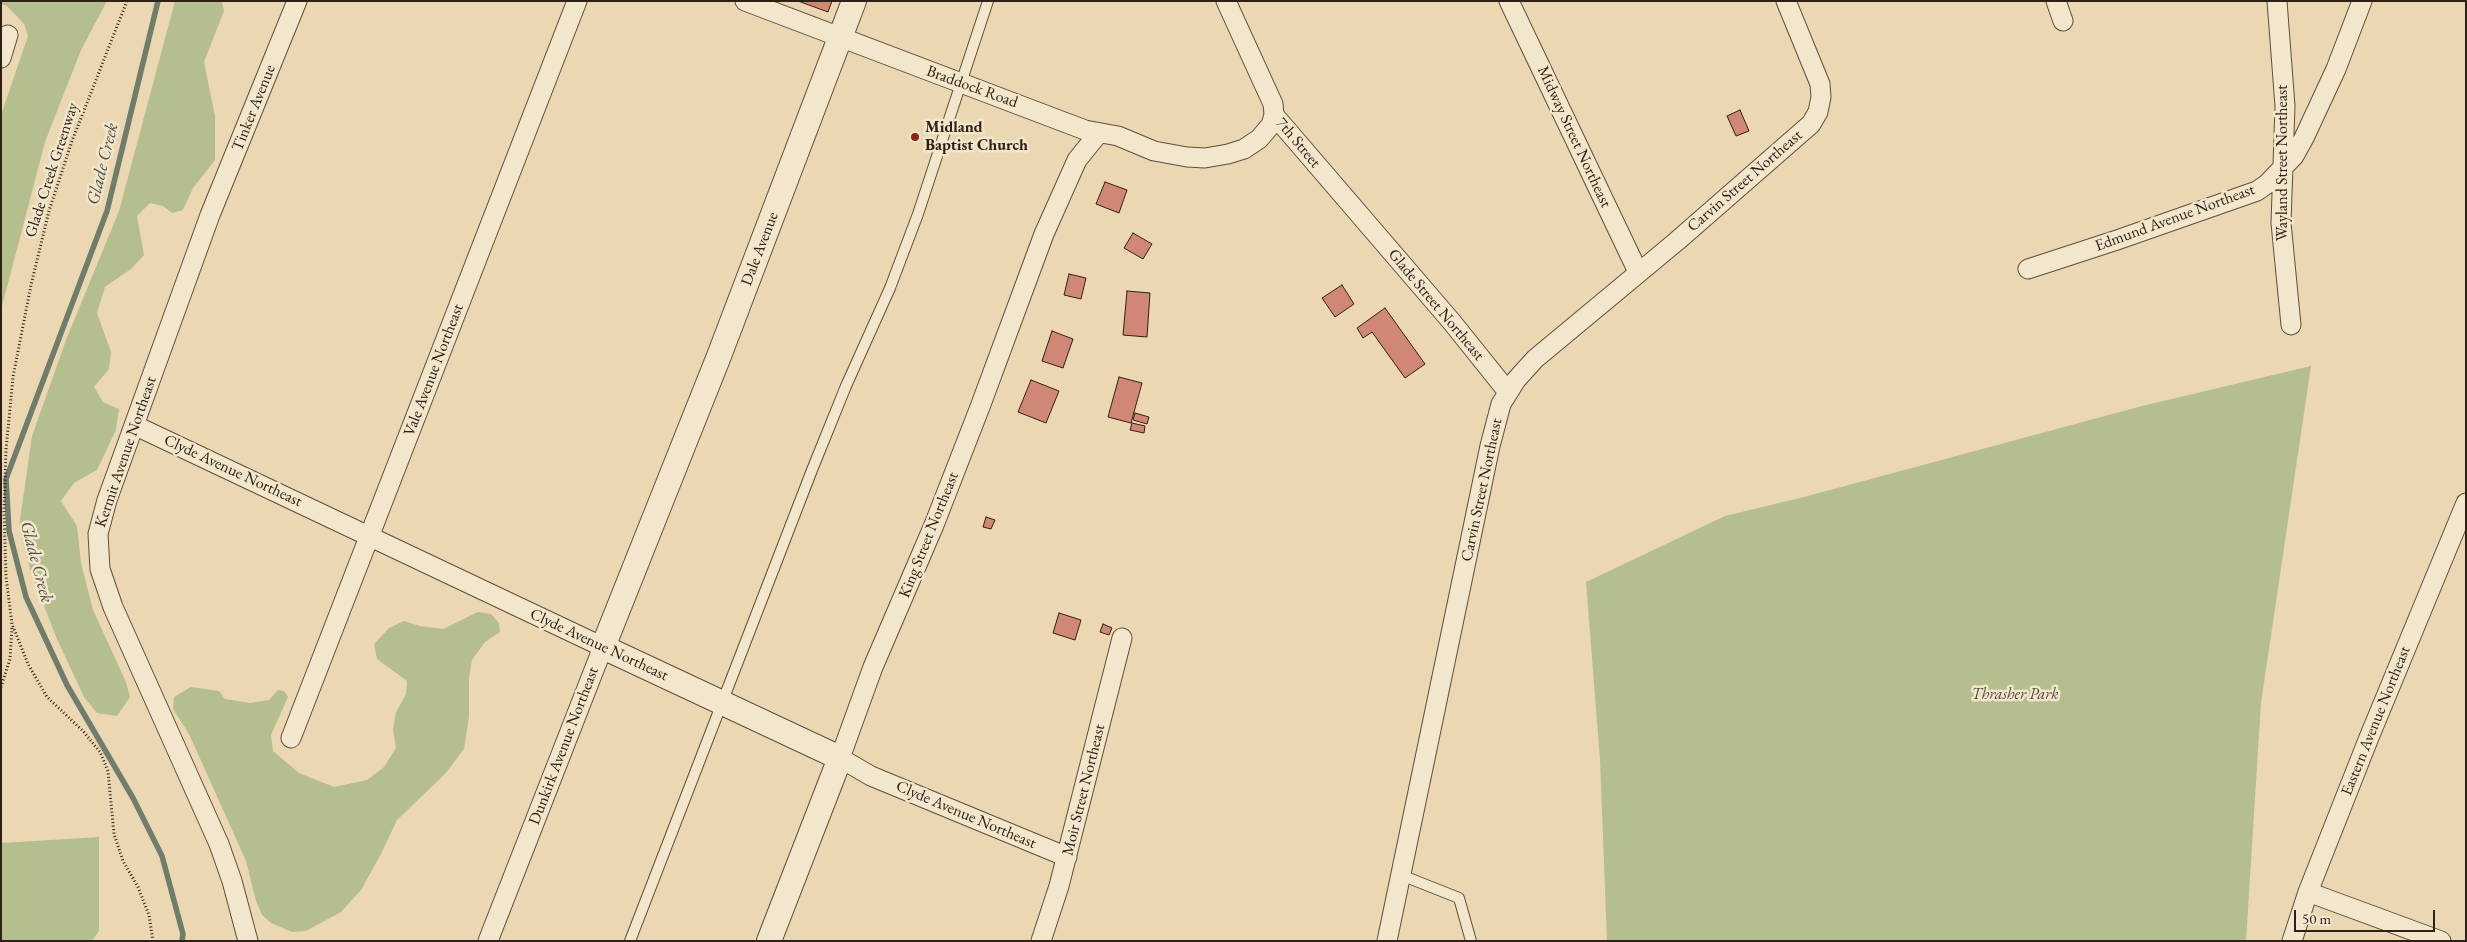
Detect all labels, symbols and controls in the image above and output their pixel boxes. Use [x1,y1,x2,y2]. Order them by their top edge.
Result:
street label: Tinker Avenue [228,62,280,154]
street label: Braddock Road [924,62,1020,112]
street label: Midway Street Northeast [1533,63,1615,211]
street label: Wayland Street Northeast [2273,85,2293,241]
street label: Glade Creek Greenway [21,100,83,240]
street label: 7th Street [1272,114,1324,172]
place label: Midland Baptist Church [925,118,1028,156]
water label: Glade Creek [82,121,124,207]
street label: Carvin Street Northeast [1684,126,1806,236]
marker: Midland Baptist Church [909,131,921,143]
street label: Edmund Avenue Northeast [2093,180,2257,256]
street label: Dale Avenue [737,209,783,289]
street label: Glade Street Northeast [1384,245,1488,365]
street label: Vale Avenue Northeast [400,301,468,439]
street label: Kermit Avenue Northeast [91,374,161,530]
street label: Carvin Street Northeast [1457,417,1507,563]
street label: Clyde Avenue Northeast [161,431,305,511]
street label: King Street Northeast [895,469,963,601]
water label: Glade Creek [15,519,57,605]
street label: Clyde Avenue Northeast [527,605,671,685]
street label: Eastern Avenue Northeast [2337,643,2415,799]
street label: Dunkirk Avenue Northeast [525,664,603,828]
park label: Thrasher Park [1972,685,2058,705]
street label: Moir Street Northeast [1058,722,1110,858]
street label: Clyde Avenue Northeast [893,777,1039,853]
scale bar [2297,900,2438,932]
text: 50 m [2302,909,2331,928]

